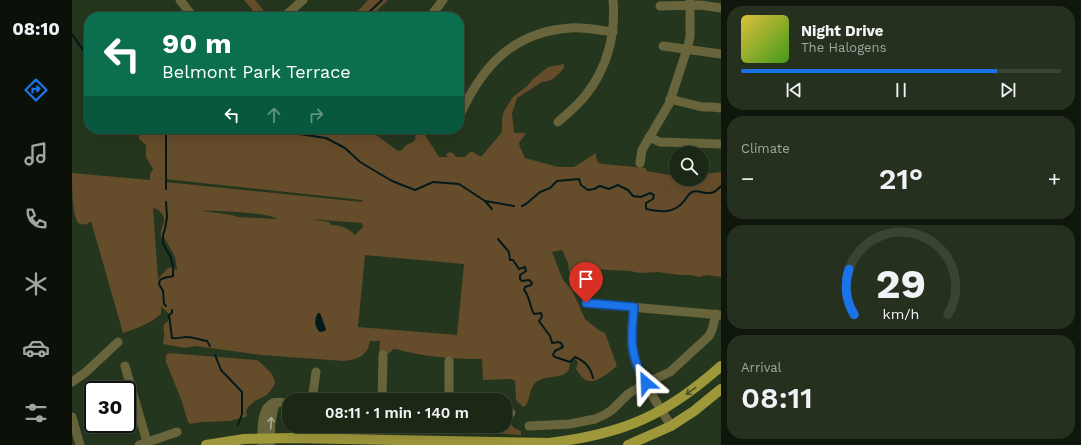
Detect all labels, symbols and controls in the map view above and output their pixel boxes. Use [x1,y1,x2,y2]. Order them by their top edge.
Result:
text: 08:10 [12,18,60,39]
text: Night Drive [801,22,884,40]
text: 90 m [162,27,232,60]
icon: left [96,28,148,80]
text: The Halogens [801,40,887,55]
text: Belmont Park Terrace [162,61,351,82]
icon: directions [22,76,50,104]
icon: previous [783,79,805,101]
icon: pause [890,79,912,101]
icon: next [997,79,1019,101]
icon: left [221,104,243,126]
icon: ahead [263,104,285,126]
icon: right [305,104,327,126]
icon: music [22,140,50,168]
text: Climate [741,141,790,156]
map controls [669,146,709,186]
button: search [669,146,709,186]
text: 21° [879,161,923,196]
text: − [741,166,754,191]
text: + [1048,166,1061,191]
icon: phone [22,205,50,233]
text: 29 [876,259,926,308]
pin [569,262,603,303]
icon: arrive [575,268,597,290]
icon: climate [22,270,50,298]
text: km/h [883,306,919,322]
icon: car [22,334,50,362]
text: Arrival [741,360,782,375]
position arrow [625,362,667,404]
text: 08:11 [741,380,813,415]
speed limit sign: 30 [84,381,136,433]
one-way arrow [686,387,697,396]
icon: filters [22,399,50,427]
text: 08:11 · 1 min · 140 m [325,404,469,422]
one-way arrow [268,417,275,430]

